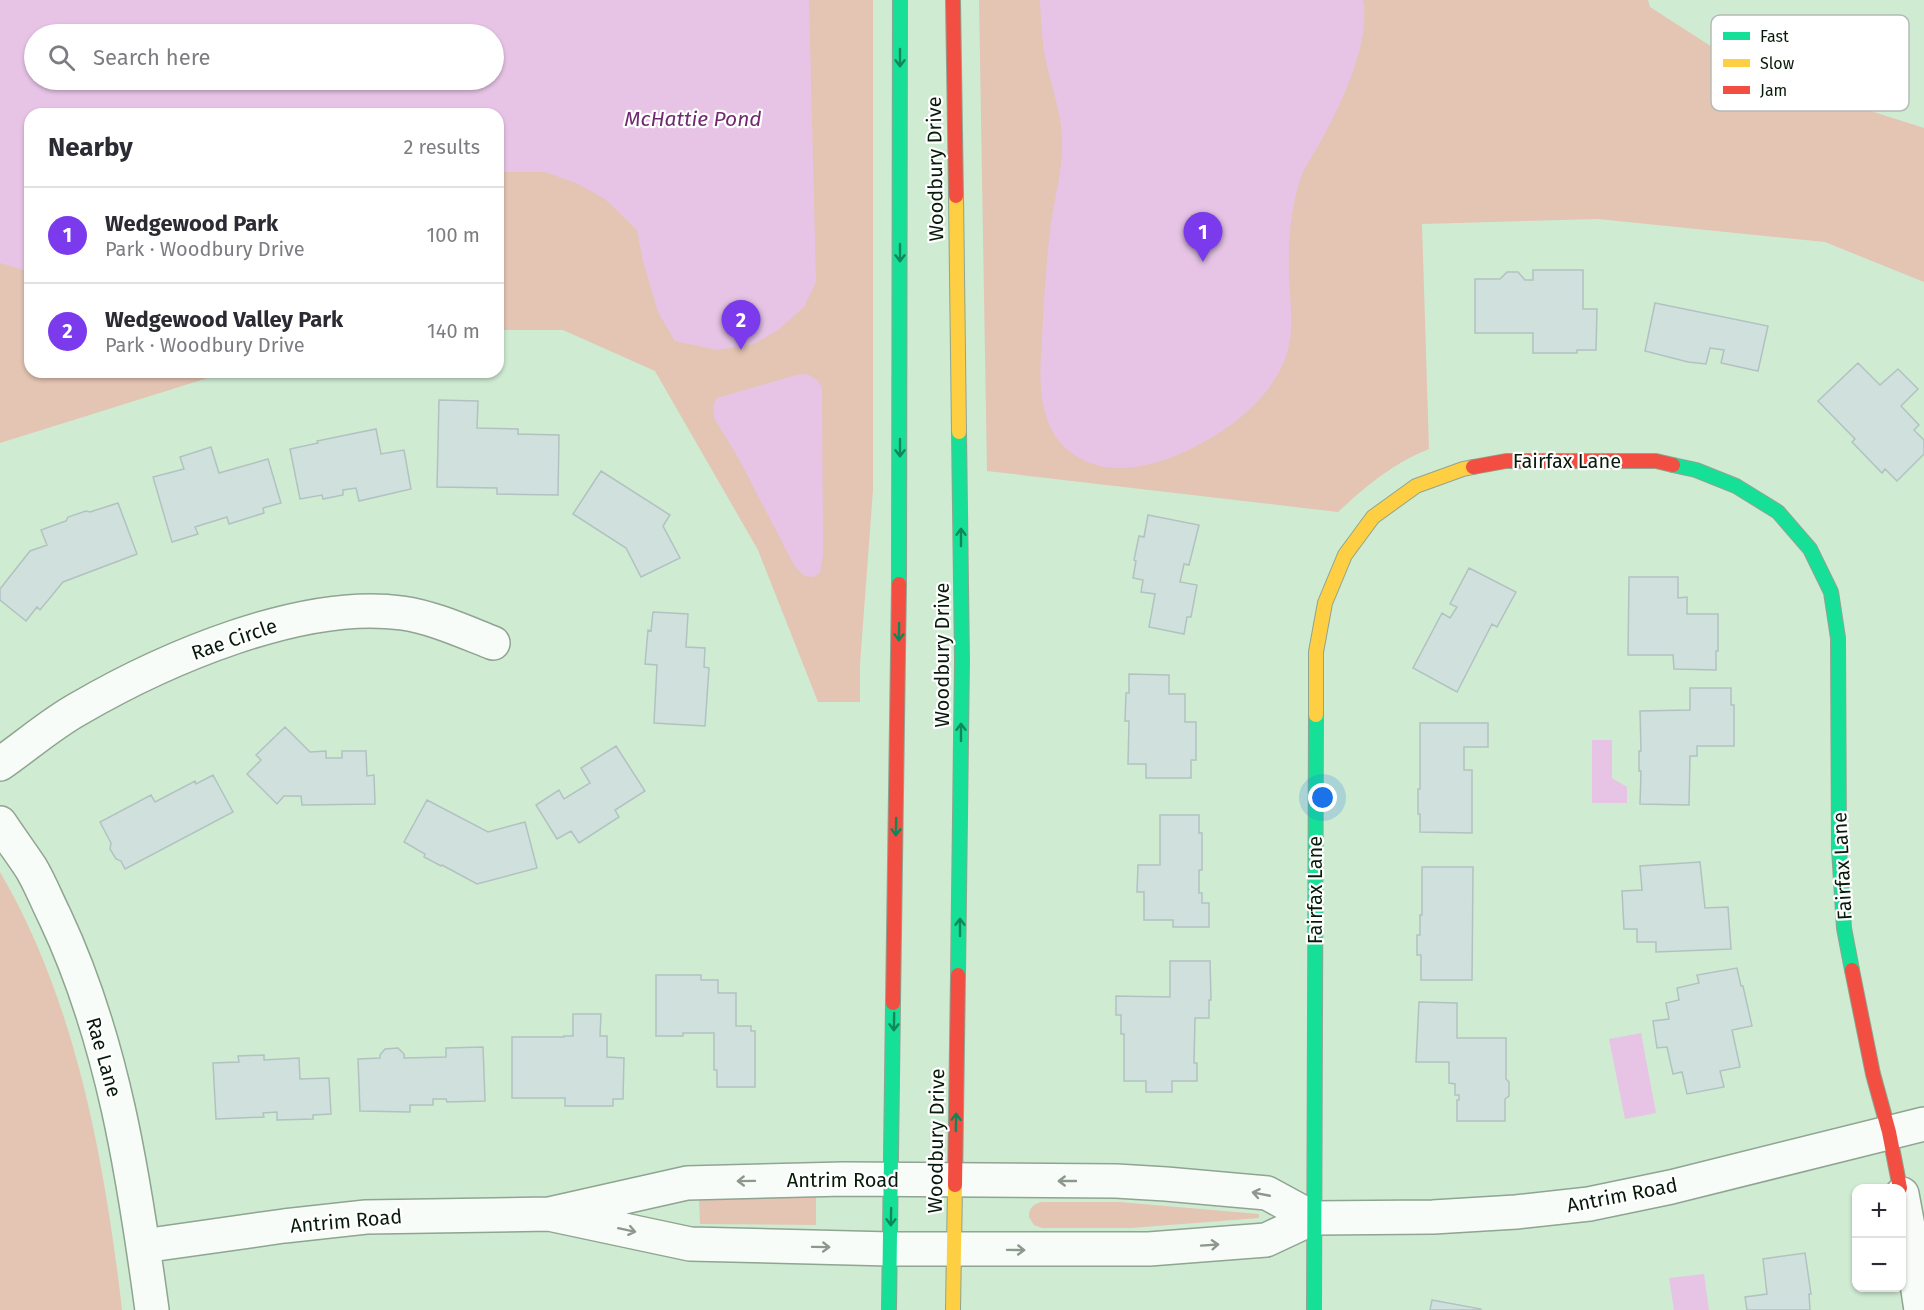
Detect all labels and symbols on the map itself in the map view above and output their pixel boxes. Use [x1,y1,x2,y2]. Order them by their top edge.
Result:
legend [1711,15,1909,111]
text: Fast [1760,27,1789,46]
one-way arrow [894,48,906,68]
text: Slow [1760,54,1795,73]
text: Jam [1760,81,1787,100]
street label: Woodbury Drive [922,96,948,242]
water label: McHattie Pond [624,106,762,132]
pin: 1 [1184,212,1222,262]
one-way arrow [894,243,906,263]
pin: 2 [722,300,760,350]
one-way arrow [894,438,906,458]
street label: Fairfax Lane [1513,449,1621,473]
one-way arrow [955,527,967,547]
street label: Woodbury Drive [930,583,954,727]
street label: Rae Circle [188,613,280,665]
one-way arrow [893,621,905,641]
one-way arrow [956,722,967,742]
your location [1308,783,1337,812]
street label: Fairfax Lane [1827,811,1857,921]
one-way arrow [891,816,902,836]
street label: Fairfax Lane [1303,836,1327,944]
one-way arrow [954,917,966,937]
one-way arrow [888,1011,900,1031]
street label: Rae Lane [81,1014,127,1100]
street label: Woodbury Drive [923,1068,949,1214]
one-way arrow [950,1112,962,1132]
street label: Antrim Road [787,1168,899,1192]
street label: Antrim Road [1565,1173,1679,1217]
one-way arrow [736,1175,756,1187]
one-way arrow [1057,1175,1077,1187]
one-way arrow [1252,1188,1271,1199]
street label: Antrim Road [289,1204,403,1238]
one-way arrow [885,1206,897,1226]
one-way arrow [617,1225,636,1237]
one-way arrow [1200,1239,1220,1250]
one-way arrow [810,1241,830,1253]
one-way arrow [1005,1244,1025,1255]

